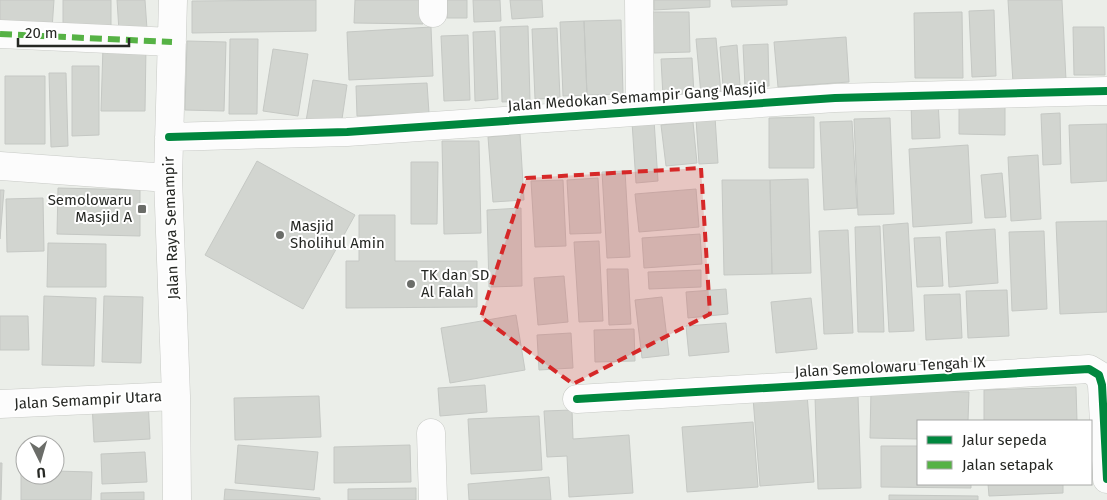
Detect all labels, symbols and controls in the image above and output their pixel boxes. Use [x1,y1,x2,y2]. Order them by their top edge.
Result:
scale bar [18,15,129,47]
text: 20 m [25,24,58,42]
street label: Jalan Medokan Semampir Gang Masjid [507,79,767,115]
street label: Jalan Raya Semampir [160,156,182,300]
place label: Semolowaru Masjid A [48,191,132,226]
marker: Semolowaru Masjid A [136,203,148,215]
place label: Masjid Sholihul Amin [290,217,385,252]
marker: Masjid Sholihul Amin [274,229,286,241]
place label: TK dan SD Al Falah [421,266,489,301]
marker: TK dan SD Al Falah [405,278,417,290]
street label: Jalan Semolowaru Tengah IX [794,353,987,381]
street label: Jalan Semampir Utara [14,387,162,413]
legend [917,420,1092,485]
text: Jalur sepeda [962,431,1047,449]
north arrow [15,435,65,485]
text: Jalan setapak [962,456,1053,474]
text: U [36,464,46,481]

